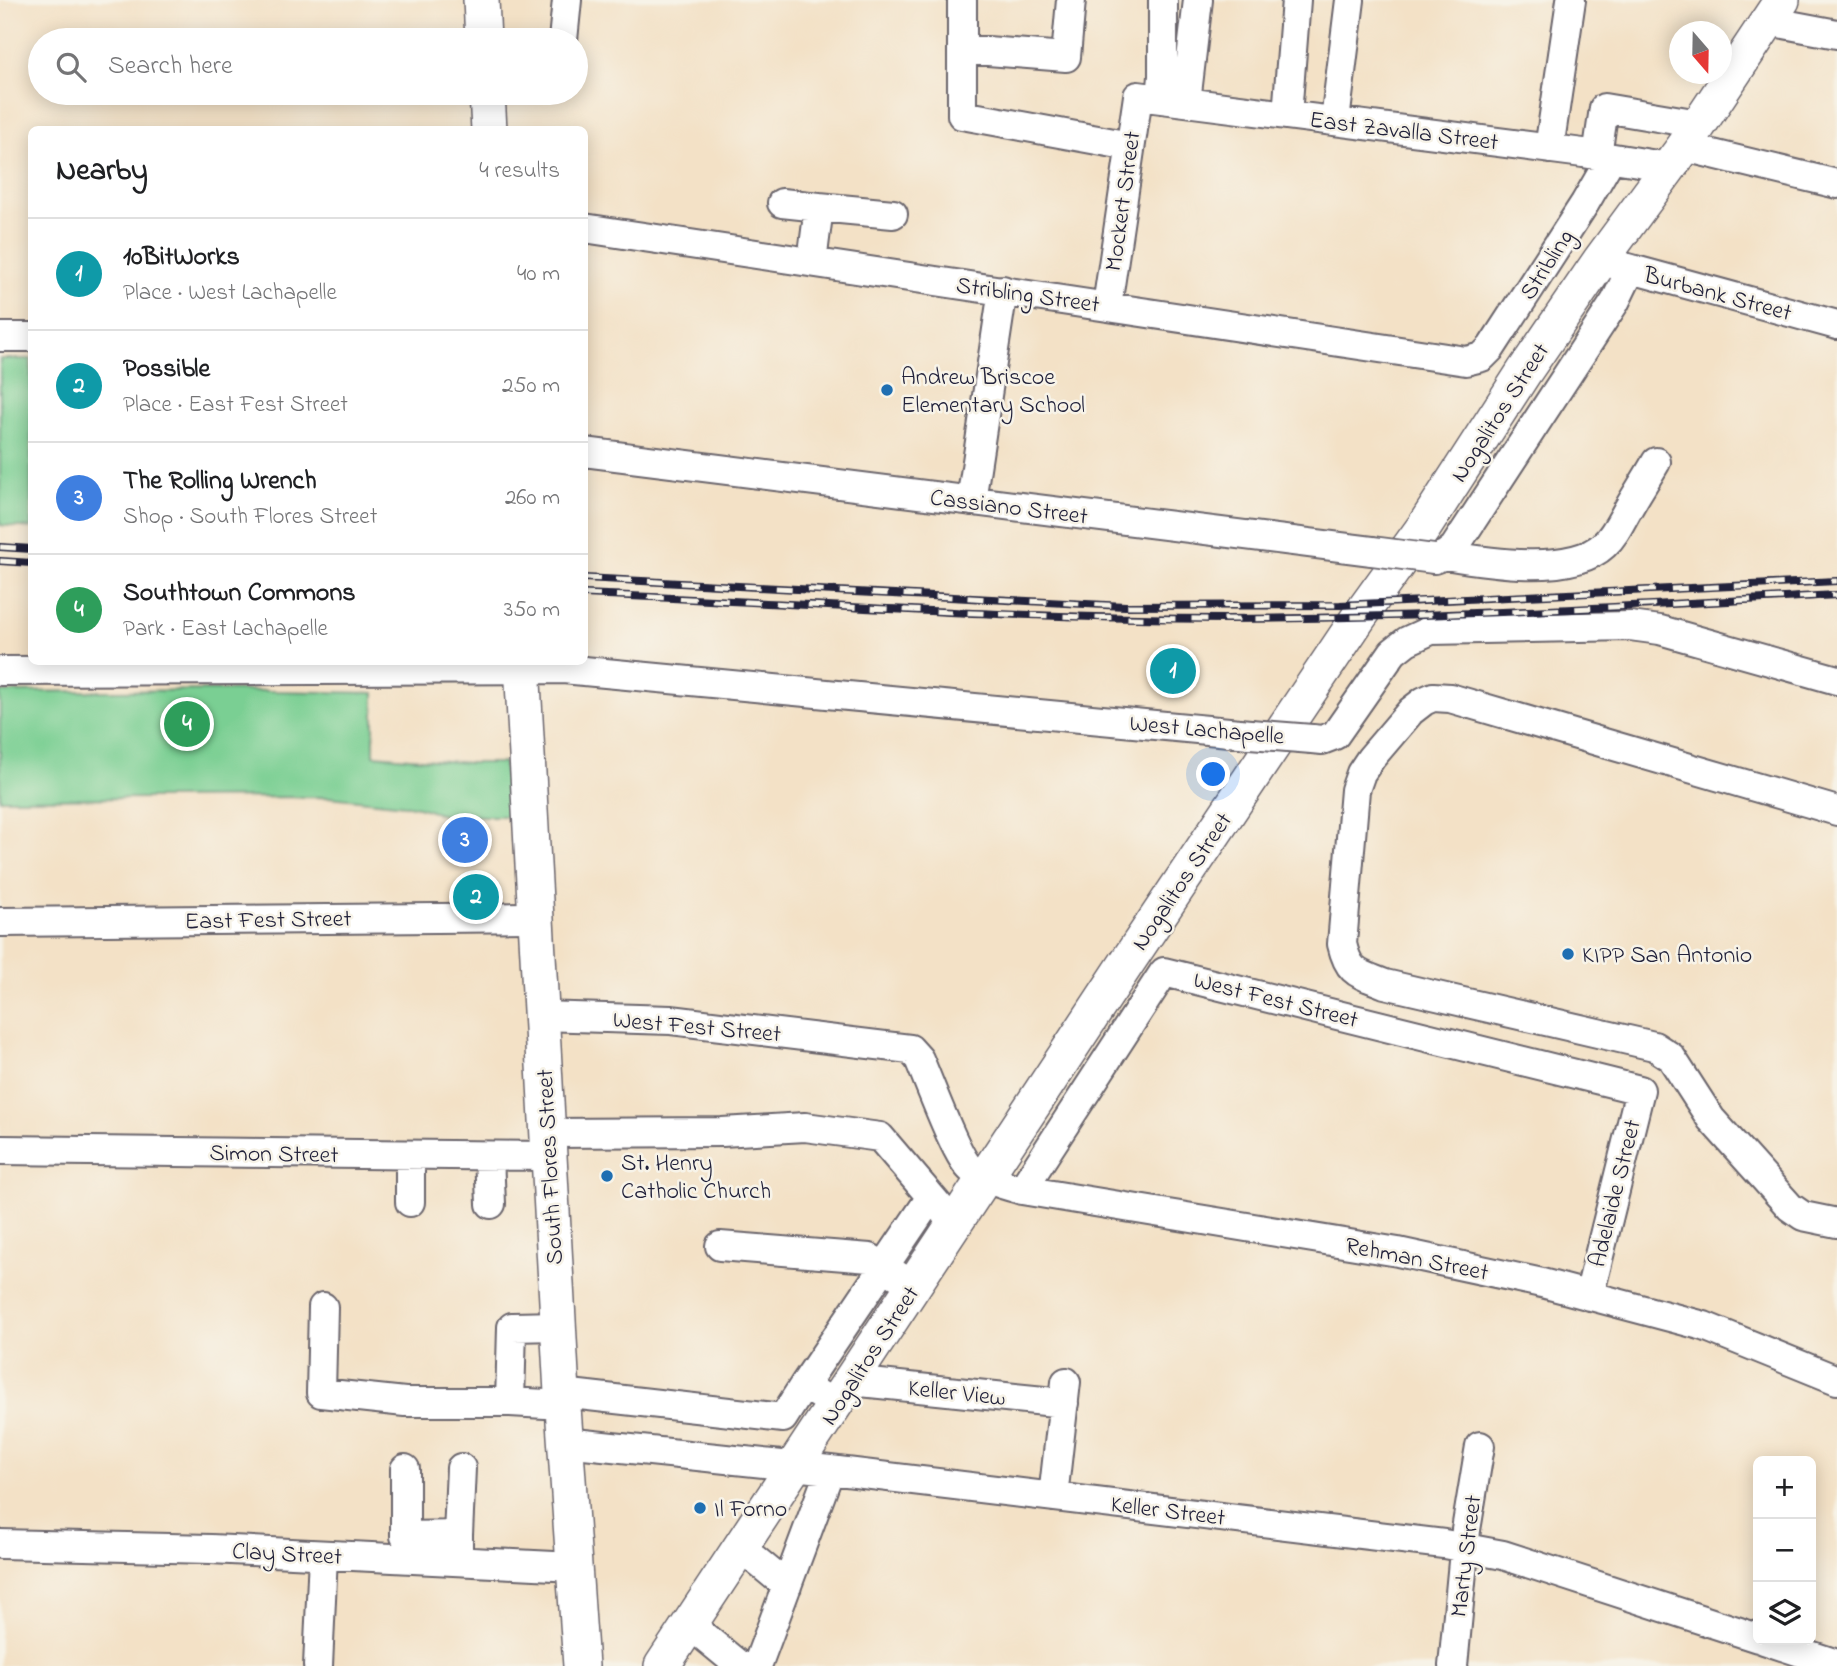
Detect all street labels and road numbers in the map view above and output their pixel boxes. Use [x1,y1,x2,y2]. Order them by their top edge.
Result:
street label: East Zavalla Street [1307,104,1500,161]
street label: Mockert Street [1097,129,1152,274]
street label: Stribling [1512,223,1584,308]
street label: Burbank Street [1639,259,1795,332]
street label: Stribling Street [954,269,1102,324]
street label: Nogalitos Street [1443,337,1559,490]
street label: Cassiano Street [928,481,1090,536]
street label: West Lachapelle [1128,707,1286,756]
street label: Nogalitos Street [1124,806,1242,959]
street label: East Fest Street [184,903,352,940]
street label: West Fest Street [1189,964,1361,1039]
street label: West Fest Street [611,1004,782,1053]
street label: South Flores Street [529,1068,574,1266]
street label: Adelaide Street [1581,1116,1652,1271]
street label: Simon Street [209,1137,339,1174]
street label: Rehman Street [1342,1229,1491,1291]
street label: Nogalitos Street [813,1280,929,1433]
street label: Keller View [906,1372,1007,1417]
street label: Keller Street [1108,1488,1227,1537]
street label: Marty Street [1443,1493,1493,1620]
street label: Clay Street [231,1535,343,1577]

